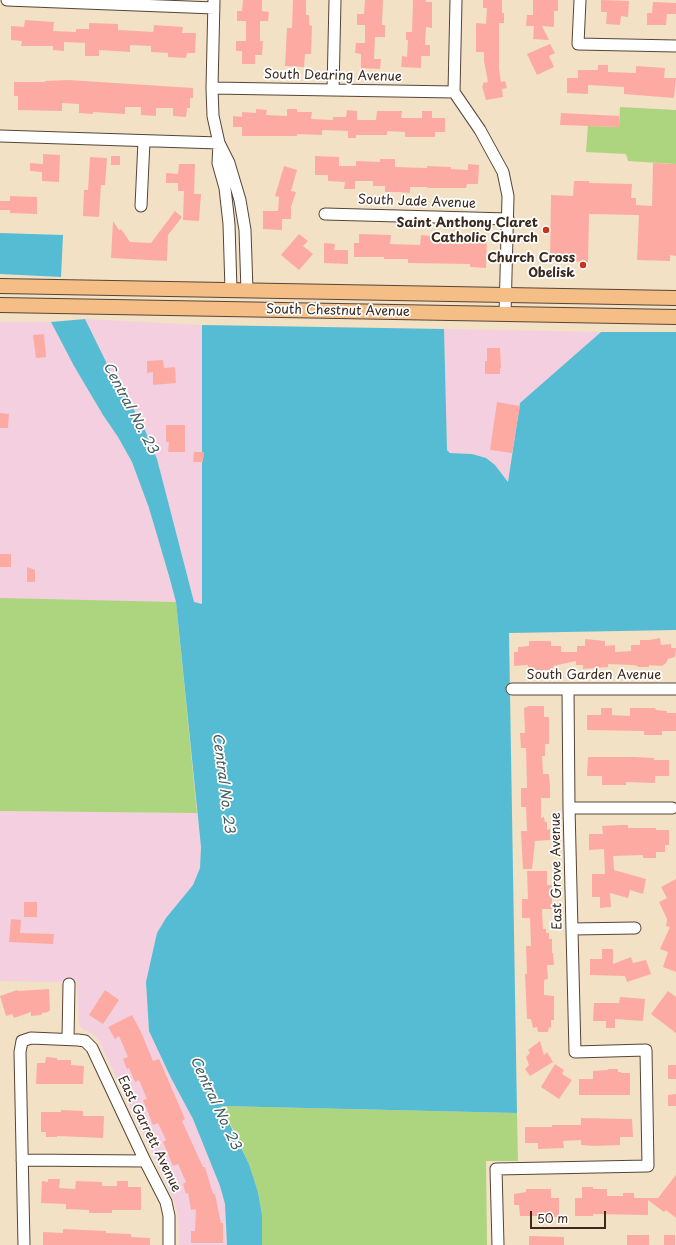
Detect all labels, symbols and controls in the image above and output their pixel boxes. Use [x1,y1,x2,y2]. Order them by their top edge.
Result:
street label: South Dearing Avenue [264,67,402,85]
street label: South Jade Avenue [358,192,476,212]
place label: Saint Anthony Claret Catholic Church [396,215,538,246]
marker: Saint Anthony Claret Catholic Church [541,225,551,235]
place label: Church Cross Obelisk [487,250,575,281]
marker: Church Cross Obelisk [578,260,588,270]
street label: South Chestnut Avenue [266,302,410,320]
water label: Central No. 23 [99,360,161,456]
street label: South Garden Avenue [527,667,661,683]
water label: Central No. 23 [209,732,237,834]
street label: East Grove Avenue [548,812,566,930]
water label: Central No. 23 [186,1054,244,1152]
street label: East Garrett Avenue [114,1073,184,1195]
scale bar [532,1203,608,1229]
text: 50 m [537,1209,568,1227]

